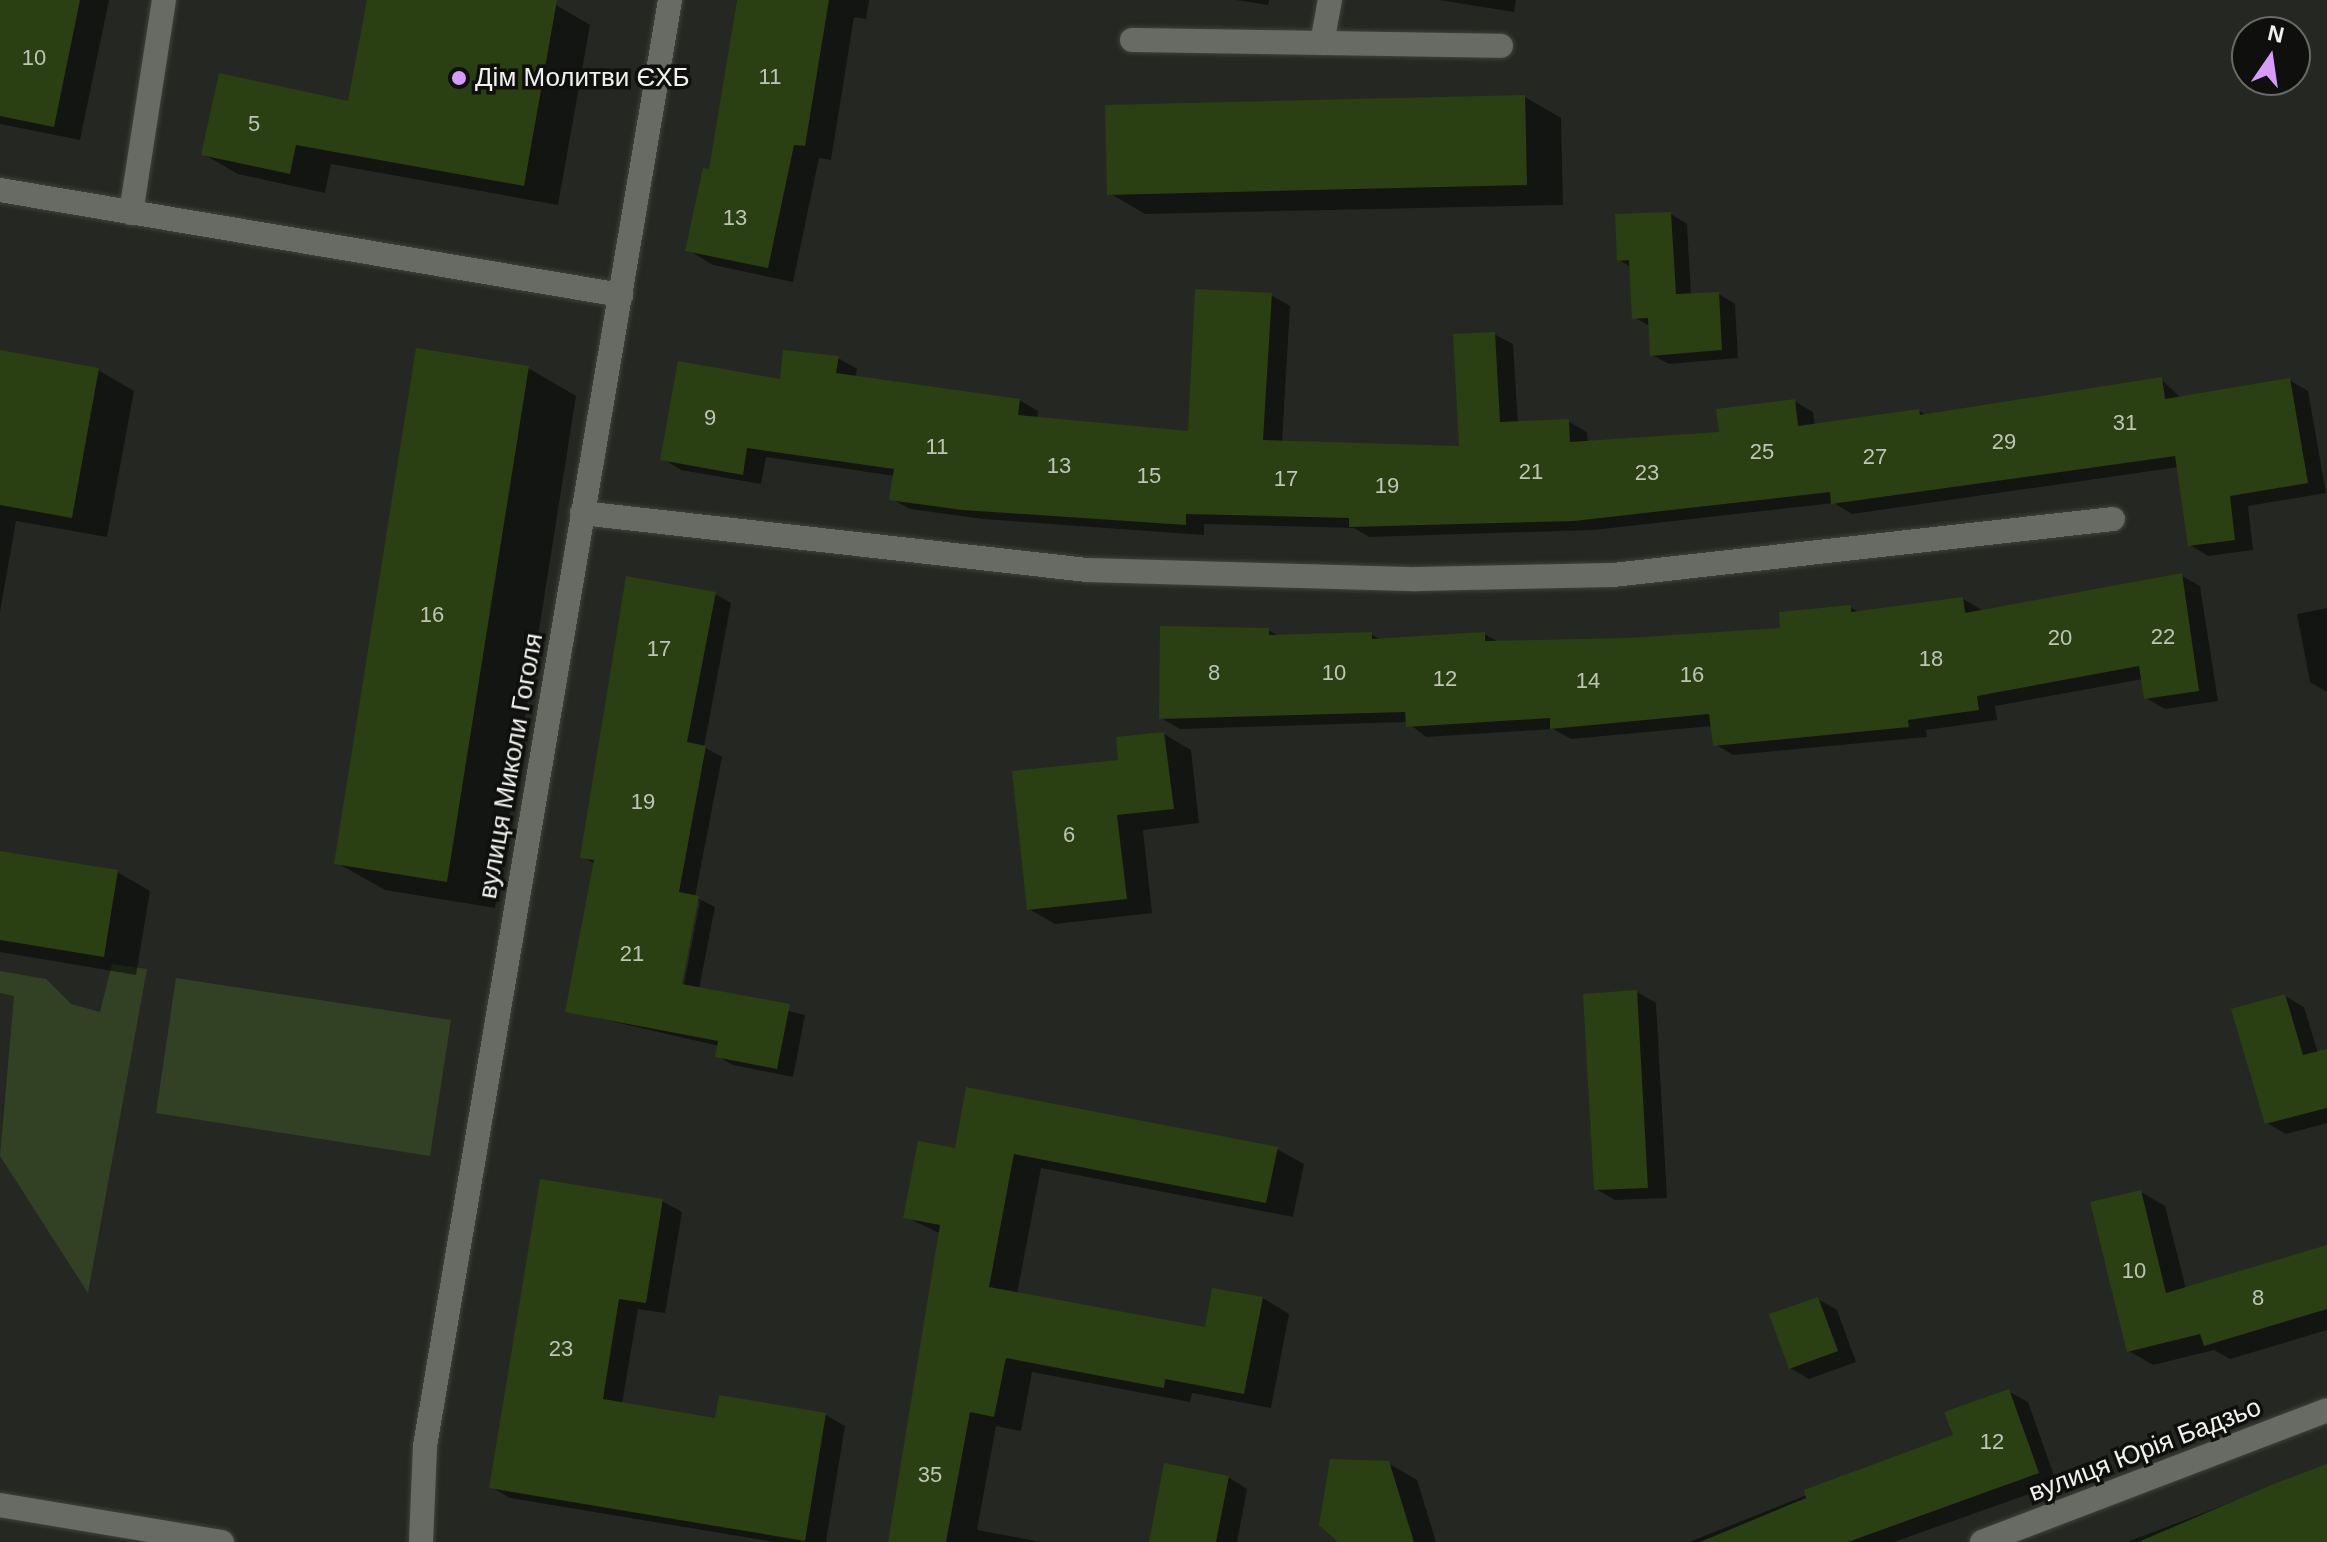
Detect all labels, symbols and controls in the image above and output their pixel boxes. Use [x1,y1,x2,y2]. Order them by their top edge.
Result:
north arrow [2231,16,2311,96]
text: N [2266,20,2287,48]
house number: 10 [22,45,46,71]
place label: Дім Молитви ЄХБ [475,62,690,94]
house number: 11 [759,64,781,90]
marker: Дім Молитви ЄХБ [450,69,468,87]
house number: 5 [248,111,260,137]
house number: 13 [723,205,747,231]
house number: 9 [704,405,716,431]
house number: 31 [2113,410,2137,436]
house number: 29 [1992,429,2016,455]
house number: 11 [926,434,948,460]
house number: 25 [1750,439,1774,465]
house number: 27 [1863,444,1887,470]
house number: 13 [1047,453,1071,479]
house number: 21 [1519,459,1543,485]
house number: 23 [1635,460,1659,486]
house number: 15 [1137,463,1161,489]
house number: 17 [1274,466,1298,492]
house number: 19 [1375,473,1399,499]
house number: 16 [420,602,444,628]
house number: 22 [2151,624,2175,650]
house number: 20 [2048,625,2072,651]
street label: вулиця Миколи Гоголя [472,631,550,901]
house number: 17 [647,636,671,662]
house number: 18 [1919,646,1943,672]
house number: 8 [1208,660,1220,686]
house number: 10 [1322,660,1346,686]
house number: 16 [1680,662,1704,688]
house number: 12 [1433,666,1457,692]
house number: 14 [1576,668,1600,694]
house number: 19 [631,789,655,815]
house number: 6 [1063,822,1075,848]
house number: 21 [620,941,644,967]
house number: 10 [2122,1258,2146,1284]
house number: 8 [2252,1285,2264,1311]
house number: 23 [549,1336,573,1362]
street label: вулиця Юрія Бадзьо [2025,1391,2265,1509]
house number: 12 [1980,1429,2004,1455]
house number: 35 [918,1462,942,1488]

